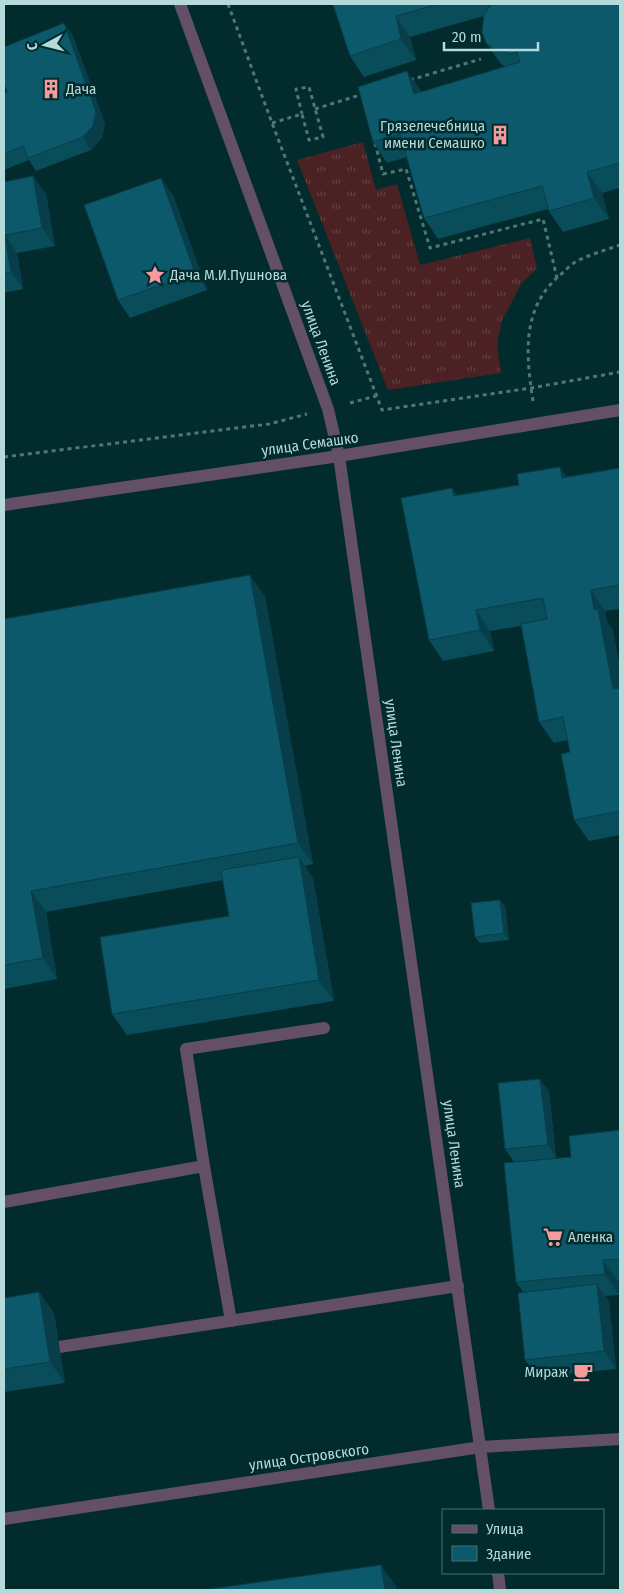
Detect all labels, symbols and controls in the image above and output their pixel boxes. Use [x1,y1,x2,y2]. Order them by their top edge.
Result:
north arrow [20,20,70,70]
scale bar [444,20,538,52]
text: 20 m [452,28,482,46]
text: С [24,41,41,51]
building icon: Дача [40,78,62,100]
place label: Дача [65,80,96,98]
place label: Грязелечебница имени Семашко [380,117,485,152]
building icon: Грязелечебница имени Семашко [489,124,511,146]
place icon: Дача М.И.Пушнова [144,264,166,286]
place label: Дача М.И.Пушнова [169,266,287,284]
street label: улица Ленина [297,298,345,388]
street label: улица Семашко [260,428,360,460]
street label: улица Ленина [381,698,411,788]
street label: улица Ленина [439,1099,469,1189]
supermarket icon: Аленка [542,1226,564,1248]
place label: Аленка [568,1228,613,1246]
cafe icon: Мираж [572,1361,594,1383]
place label: Мираж [524,1363,568,1381]
street label: улица Островского [248,1440,370,1474]
legend [442,1509,604,1574]
text: Улица [485,1520,524,1538]
text: Здание [486,1545,532,1563]

